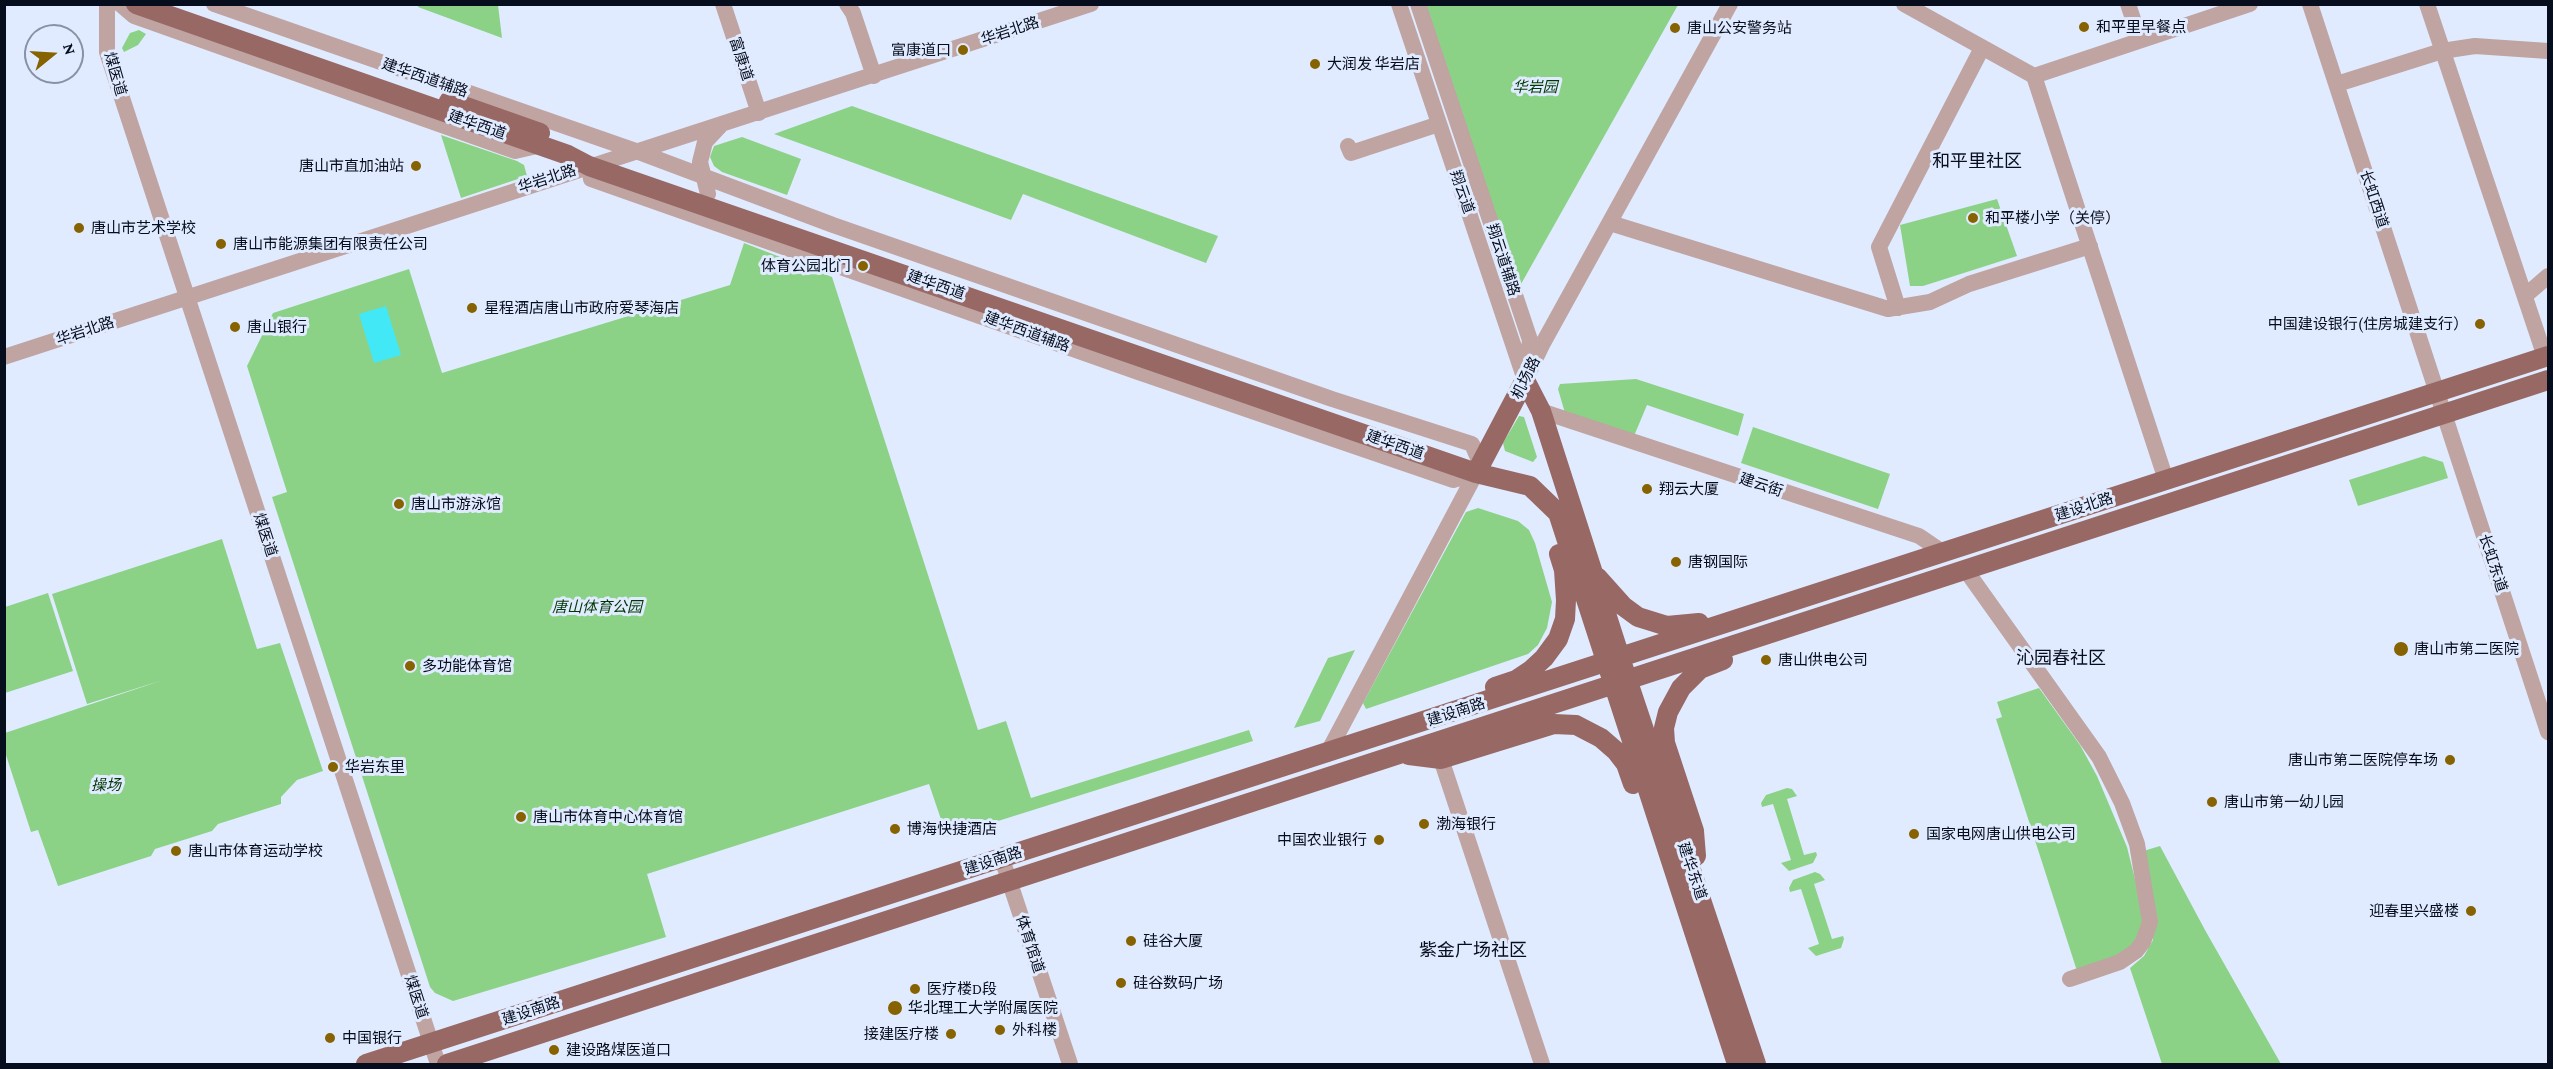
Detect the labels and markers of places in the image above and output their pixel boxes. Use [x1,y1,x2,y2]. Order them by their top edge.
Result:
place label: 和平里早餐点 [2096,18,2186,36]
place label: 唐山公安警务站 [1687,19,1792,37]
marker: 和平里早餐点 [2077,20,2091,34]
marker: 唐山公安警务站 [1668,21,1682,35]
place label: 富康道口 [891,41,951,59]
marker: 富康道口 [956,43,970,57]
place label: 大润发 华岩店 [1327,55,1420,73]
marker: 大润发 华岩店 [1308,57,1322,71]
place label: 唐山市直加油站 [299,157,404,175]
marker: 唐山市直加油站 [409,159,423,173]
place label: 和平楼小学（关停） [1985,209,2120,227]
marker: 和平楼小学（关停） [1966,211,1980,225]
place label: 唐山市艺术学校 [91,219,196,237]
marker: 唐山市艺术学校 [72,221,86,235]
place label: 唐山市能源集团有限责任公司 [233,235,428,253]
marker: 唐山市能源集团有限责任公司 [214,237,228,251]
place label: 体育公园北门 [761,257,851,275]
marker: 体育公园北门 [856,259,870,273]
place label: 星程酒店唐山市政府爱琴海店 [484,299,679,317]
marker: 星程酒店唐山市政府爱琴海店 [465,301,479,315]
place label: 中国建设银行(住房城建支行） [2268,315,2468,333]
marker: 中国建设银行(住房城建支行） [2473,317,2487,331]
place label: 唐山银行 [247,318,307,336]
marker: 唐山银行 [228,320,242,334]
place label: 翔云大厦 [1659,480,1719,498]
marker: 翔云大厦 [1640,482,1654,496]
place label: 唐山市游泳馆 [411,495,501,513]
marker: 唐山市游泳馆 [392,497,406,511]
place label: 唐钢国际 [1688,553,1748,571]
marker: 唐钢国际 [1669,555,1683,569]
marker: 唐山市第二医院 [2392,640,2410,658]
place label: 唐山市第二医院 [2414,640,2519,658]
place label: 唐山供电公司 [1778,651,1868,669]
marker: 唐山供电公司 [1759,653,1773,667]
place label: 多功能体育馆 [422,657,512,675]
marker: 多功能体育馆 [403,659,417,673]
place label: 唐山市第二医院停车场 [2288,751,2438,769]
marker: 唐山市第二医院停车场 [2443,753,2457,767]
place label: 华岩东里 [345,758,405,776]
marker: 华岩东里 [326,760,340,774]
place label: 唐山市第一幼儿园 [2224,793,2344,811]
marker: 唐山市第一幼儿园 [2205,795,2219,809]
place label: 唐山市体育中心体育馆 [533,808,683,826]
marker: 唐山市体育中心体育馆 [514,810,528,824]
place label: 渤海银行 [1436,815,1496,833]
marker: 渤海银行 [1417,817,1431,831]
place label: 博海快捷酒店 [907,820,997,838]
marker: 博海快捷酒店 [888,822,902,836]
place label: 国家电网唐山供电公司 [1926,825,2076,843]
marker: 国家电网唐山供电公司 [1907,827,1921,841]
place label: 中国农业银行 [1277,831,1367,849]
marker: 中国农业银行 [1372,833,1386,847]
place label: 唐山市体育运动学校 [188,842,323,860]
marker: 唐山市体育运动学校 [169,844,183,858]
place label: 迎春里兴盛楼 [2369,902,2459,920]
marker: 迎春里兴盛楼 [2464,904,2478,918]
place label: 硅谷大厦 [1143,932,1203,950]
marker: 硅谷大厦 [1124,934,1138,948]
place label: 硅谷数码广场 [1133,974,1223,992]
marker: 硅谷数码广场 [1114,976,1128,990]
place label: 医疗楼D段 [927,980,997,998]
marker: 医疗楼D段 [908,982,922,996]
marker: 华北理工大学附属医院 [886,999,904,1017]
place label: 华北理工大学附属医院 [908,999,1058,1017]
place label: 外科楼 [1012,1021,1057,1039]
marker: 外科楼 [993,1023,1007,1037]
place label: 接建医疗楼 [864,1025,939,1043]
marker: 接建医疗楼 [944,1027,958,1041]
place label: 中国银行 [342,1029,402,1047]
marker: 中国银行 [323,1031,337,1045]
place label: 建设路煤医道口 [566,1041,671,1059]
marker: 建设路煤医道口 [547,1043,561,1057]

